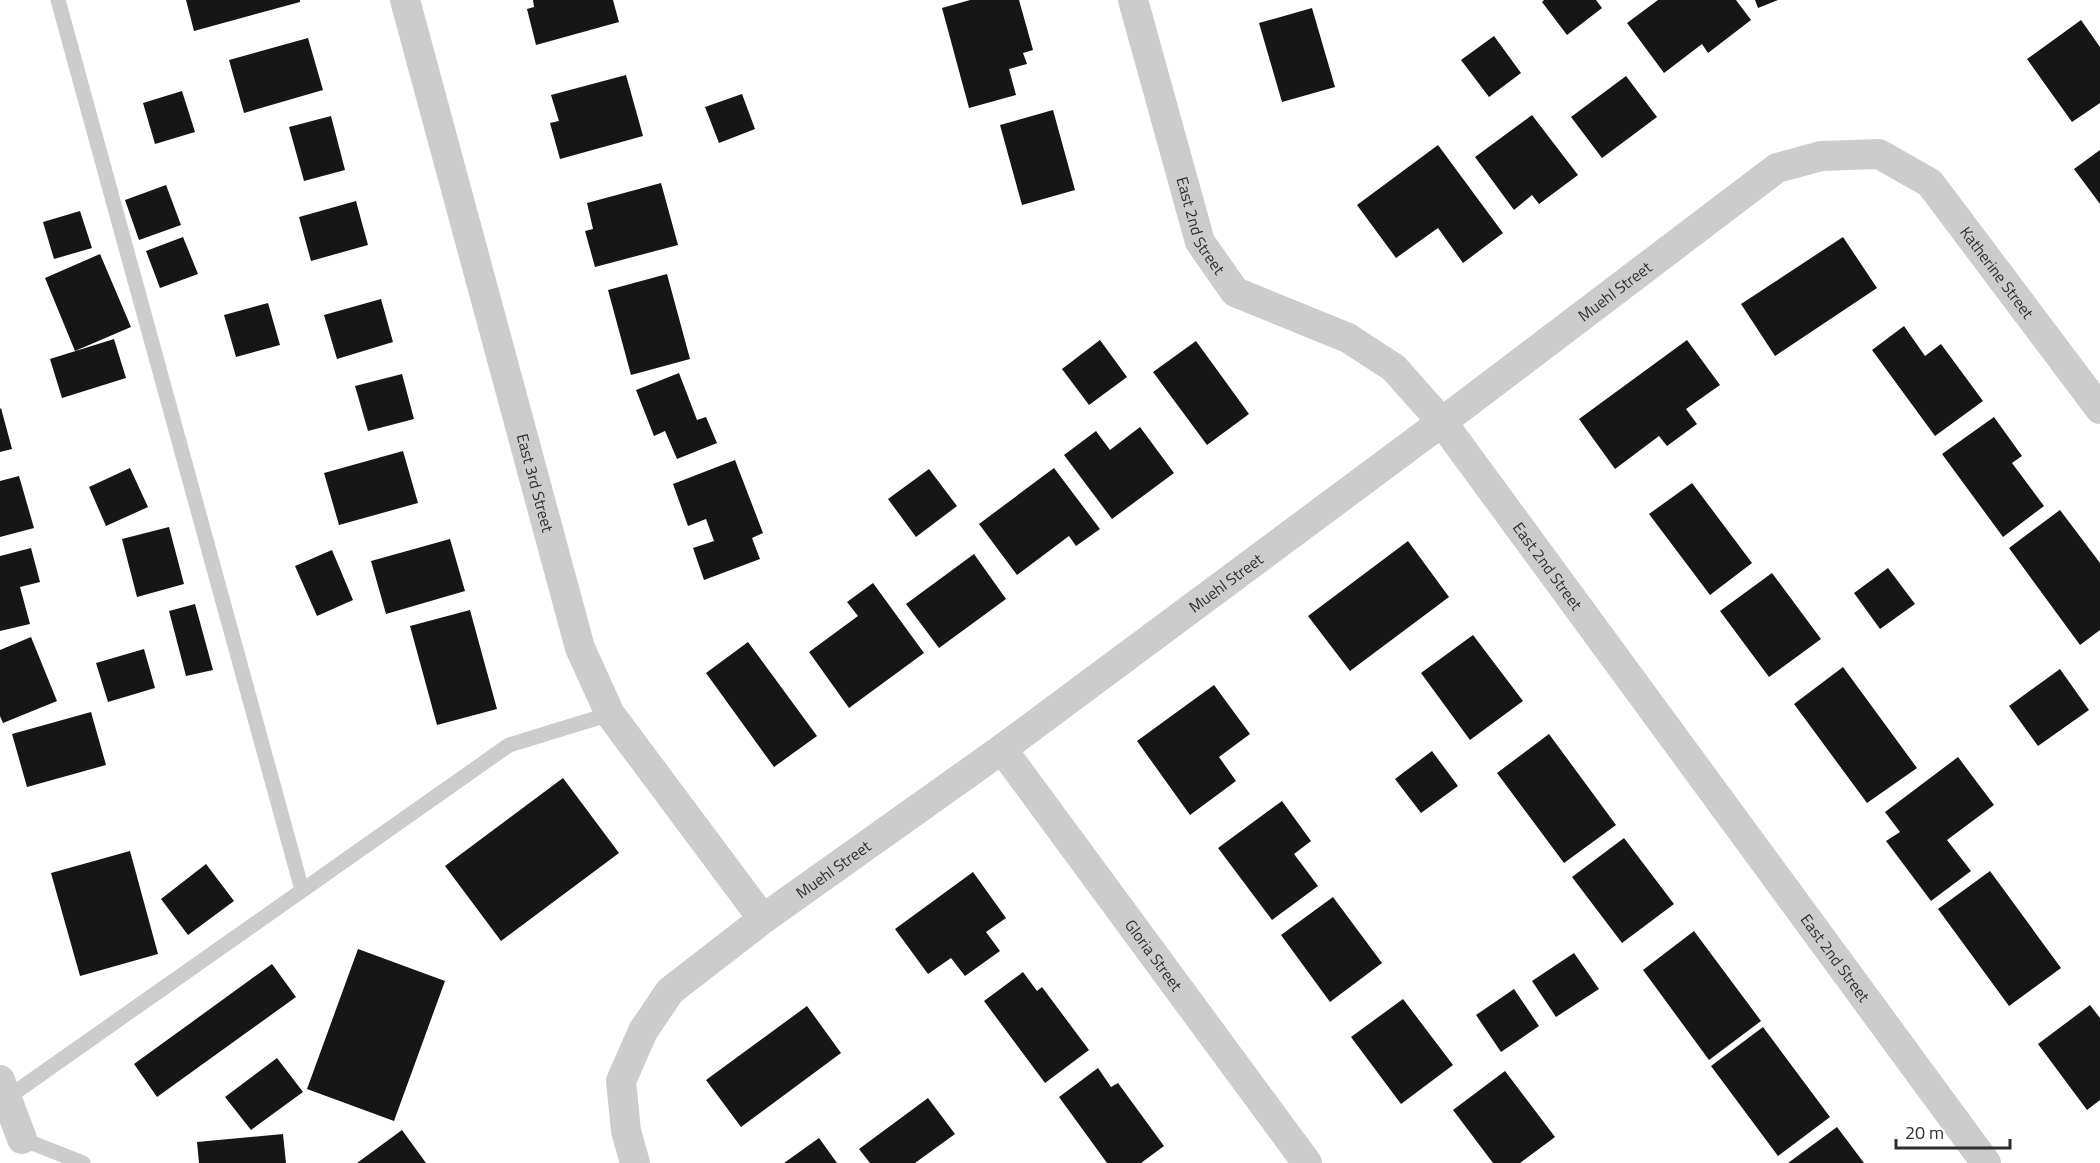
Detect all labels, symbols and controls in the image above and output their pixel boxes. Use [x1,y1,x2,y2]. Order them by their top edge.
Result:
street label: East 2nd Street [1170,174,1231,280]
street label: Katherine Street [1955,221,2040,324]
street label: Muehl Street [1573,255,1657,327]
street label: East 3rd Street [511,431,560,535]
street label: East 2nd Street [1507,517,1589,616]
street label: Muehl Street [1184,547,1268,618]
street label: Muehl Street [791,834,876,904]
street label: East 2nd Street [1795,909,1876,1007]
street label: Gloria Street [1119,914,1189,996]
scale bar [1896,1112,2010,1150]
text: 20 m [1905,1119,1944,1146]

